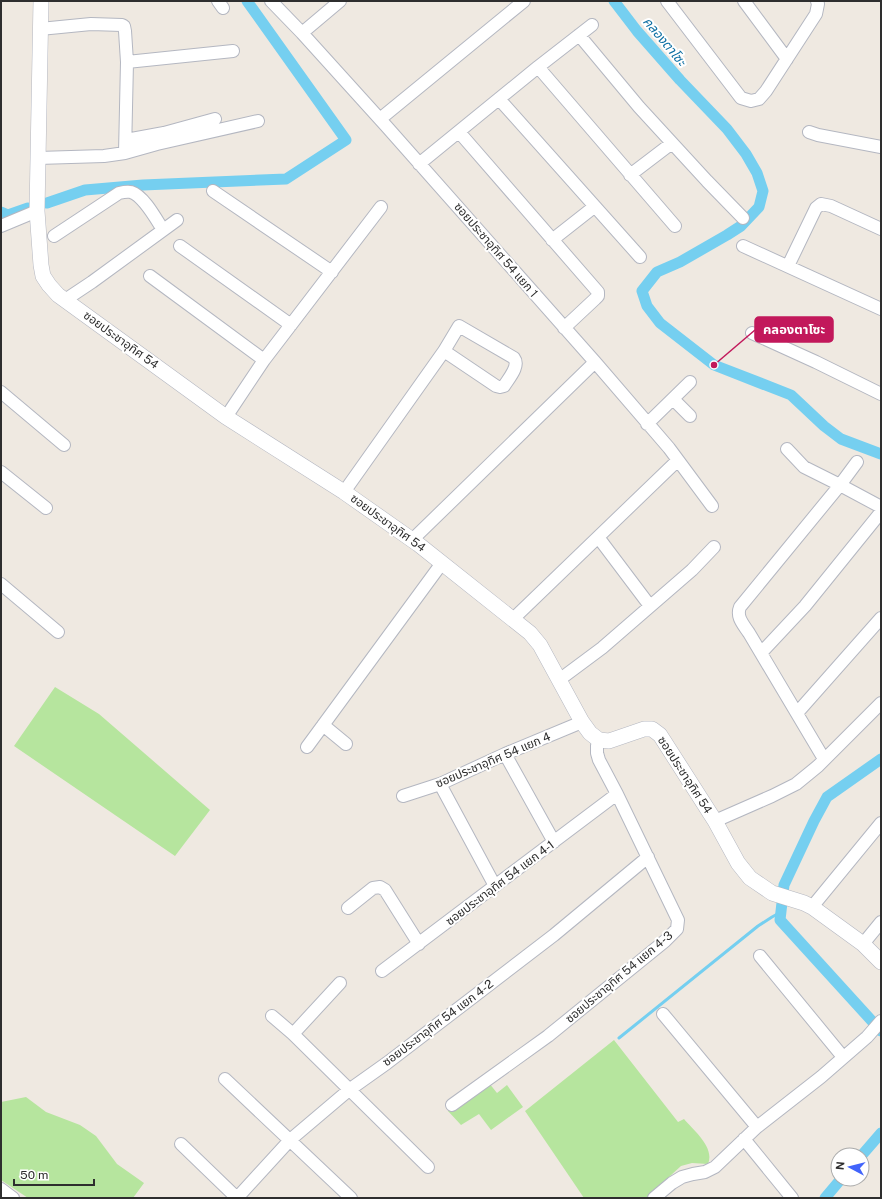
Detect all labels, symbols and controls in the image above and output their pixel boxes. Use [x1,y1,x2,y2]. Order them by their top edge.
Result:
water label: คลองตาโซะ [640,14,690,70]
street label: ซอยประชาอุทิศ 54 แยก 1 [451,200,541,300]
street label: ซอยประชาอุทิศ 54 [81,308,162,372]
callout: คลองตาโซะ [755,317,833,342]
text: คลองตาโซะ [763,322,825,337]
street label: ซอยประชาอุทิศ 54 [348,491,429,555]
street label: ซอยประชาอุทิศ 54 แยก 4 [433,729,553,791]
street label: ซอยประชาอุทิศ 54 [655,734,715,817]
street label: ซอยประชาอุทิศ 54 แยก 4-1 [443,838,557,928]
street label: ซอยประชาอุทิศ 54 แยก 4-3 [563,928,675,1026]
street label: ซอยประชาอุทิศ 54 แยก 4-2 [380,977,496,1069]
north arrow [830,1147,870,1187]
scale bar [14,1161,94,1187]
text: N [834,1161,847,1171]
text: 50 m [20,1168,48,1182]

